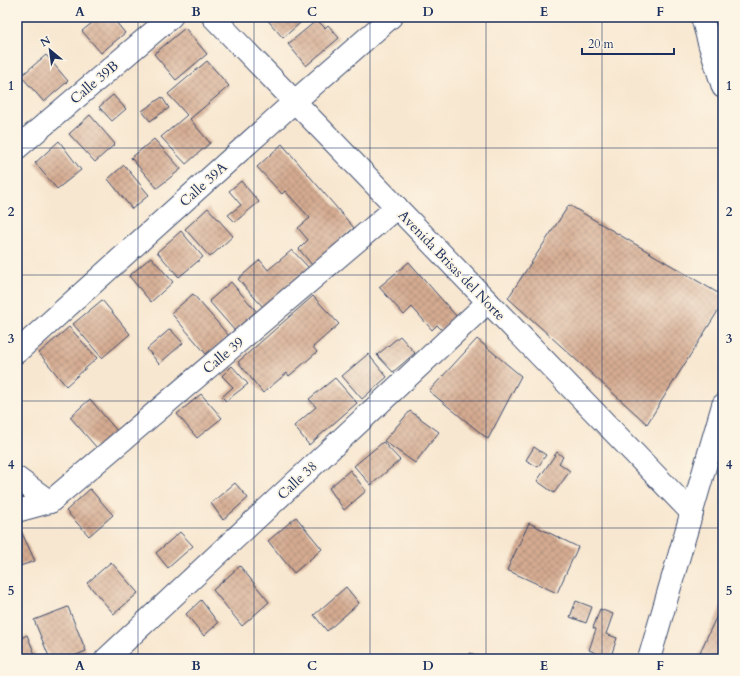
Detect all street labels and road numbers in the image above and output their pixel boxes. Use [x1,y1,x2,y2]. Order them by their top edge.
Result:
street label: Calle 39B [66,57,123,108]
street label: Calle 39A [175,158,231,211]
street label: Avenida Brisas del Norte [394,206,509,325]
street label: Calle 39 [199,333,248,378]
street label: Calle 38 [273,457,321,504]

